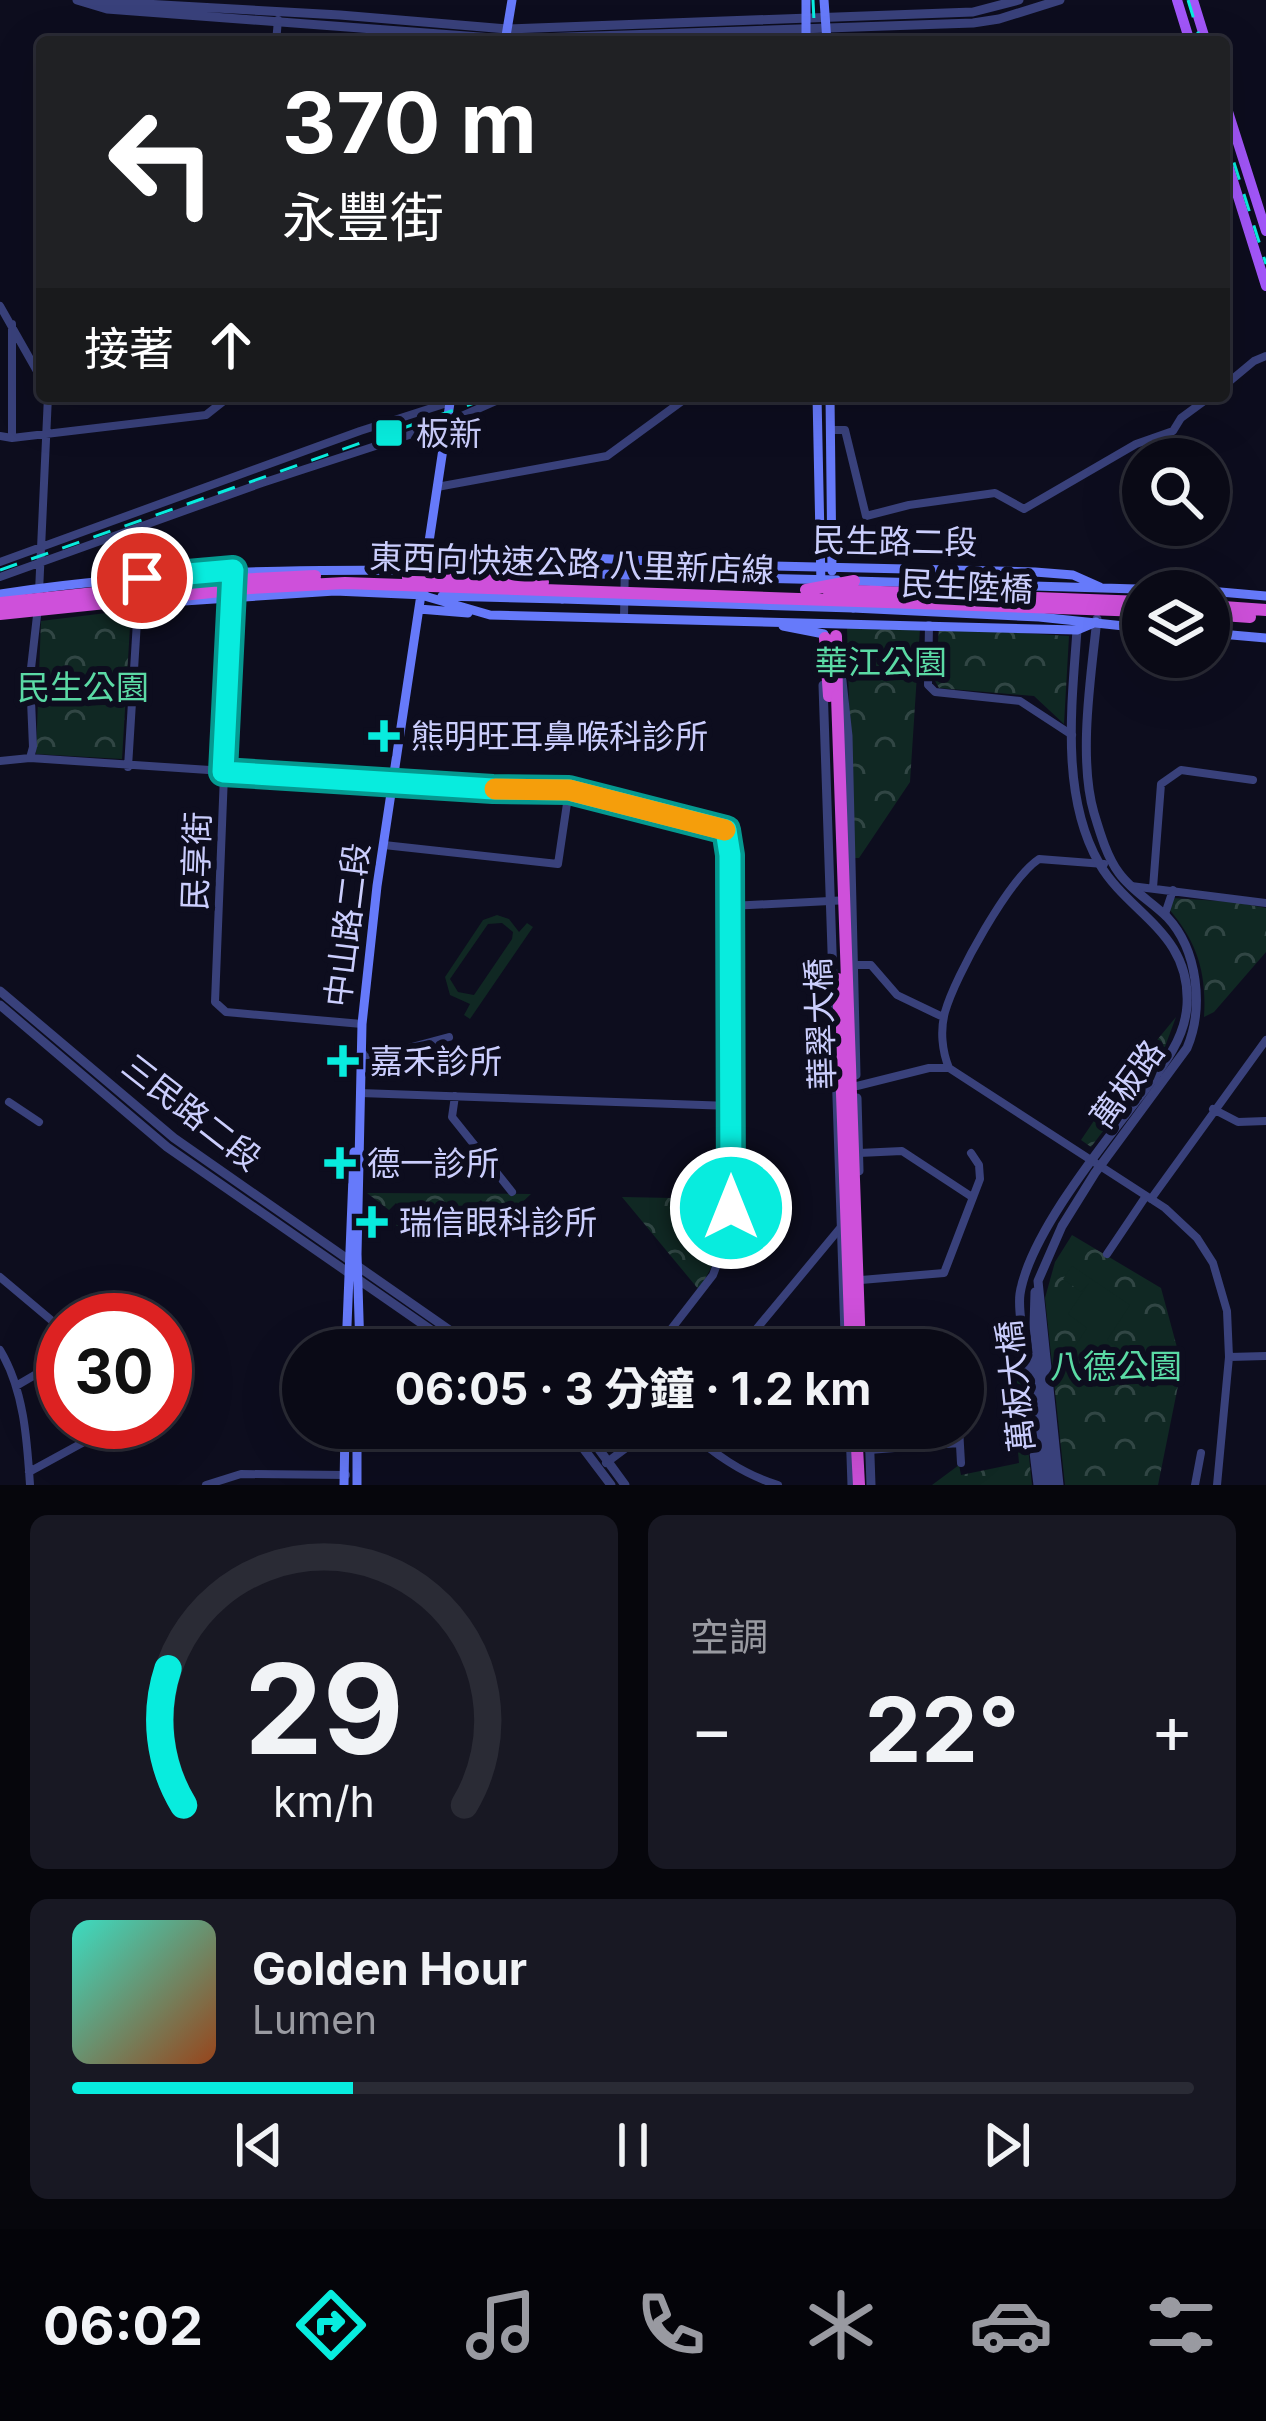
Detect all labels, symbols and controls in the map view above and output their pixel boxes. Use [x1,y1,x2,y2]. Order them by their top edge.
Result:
text: 370 m [282,72,537,173]
icon: left [84,84,240,240]
text: 永豐街 [282,185,444,250]
icon: ahead [198,312,264,378]
text: 接著 [84,321,174,376]
place label: 板新 [416,413,482,453]
marker: 板新 [373,417,405,449]
map controls [1122,438,1230,678]
button: search [1122,438,1230,546]
street label: 民生路二段 [812,520,978,562]
pin [91,527,193,629]
street label: 東西向快速公路 八里新店線 [369,536,775,590]
icon: arrive [109,545,175,611]
street label: 民生陸橋 [900,563,1034,609]
button: layers [1122,570,1230,678]
park label: 華江公園 [815,642,947,682]
park label: 民生公園 [17,667,149,707]
place label: 熊明旺耳鼻喉科診所 [411,716,708,756]
marker: 熊明旺耳鼻喉科診所 [368,720,400,752]
street label: 民享街 [174,811,218,911]
street label: 中山路二段 [317,841,377,1009]
street label: 華翠大橋 [798,957,842,1091]
street label: 萬板路 [1082,1032,1172,1136]
place label: 嘉禾診所 [370,1041,502,1081]
street label: 三民路二段 [115,1045,269,1179]
marker: 嘉禾診所 [327,1045,359,1077]
place label: 德一診所 [367,1143,499,1183]
position arrow [668,1145,794,1271]
marker: 德一診所 [324,1147,356,1179]
place label: 瑞信眼科診所 [399,1202,597,1242]
marker: 瑞信眼科診所 [356,1206,388,1238]
speed limit sign: 30 [36,1293,192,1449]
street label: 萬板大橋 [988,1318,1042,1454]
park label: 八德公園 [1050,1346,1182,1386]
text: 06:05 · 3 分鐘 · 1.2 km [395,1361,871,1416]
text: 空調 [690,1613,768,1660]
text: 29 [244,1633,404,1784]
text: 22° [865,1675,1019,1784]
text: − [690,1689,734,1769]
text: + [1150,1689,1194,1769]
text: km/h [273,1775,375,1827]
text: Golden Hour [252,1941,527,1996]
text: Lumen [252,1996,377,2043]
icon: previous [226,2112,292,2178]
icon: pause [600,2112,666,2178]
icon: next [974,2112,1040,2178]
icon: directions [289,2283,373,2367]
icon: music [459,2283,543,2367]
icon: phone [629,2283,713,2367]
icon: climate [799,2283,883,2367]
icon: car [969,2283,1053,2367]
icon: filters [1139,2283,1223,2367]
text: 06:02 [43,2293,203,2358]

